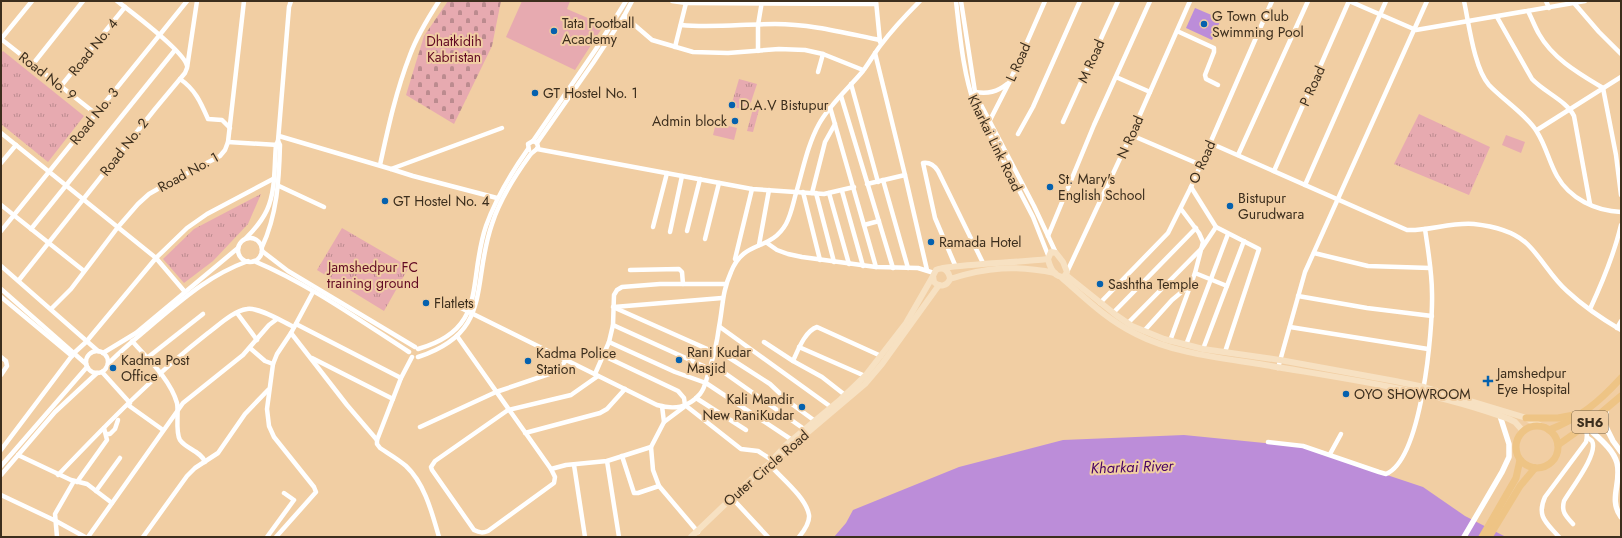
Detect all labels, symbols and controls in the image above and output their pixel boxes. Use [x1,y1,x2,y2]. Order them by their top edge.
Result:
place label: G Town Club Swimming Pool [1212,6,1304,42]
place label: Tata Football Academy [562,13,635,49]
street label: Road No. 4 [64,14,122,80]
marker: G Town Club Swimming Pool [1199,19,1209,29]
marker: Tata Football Academy [549,26,559,36]
park label: Dhatkidih Kabristan [426,31,482,67]
street label: M Road [1073,36,1109,86]
street label: L Road [1001,39,1035,85]
street label: Road No. 9 [15,47,81,105]
street label: P Road [1294,63,1330,109]
street label: Road No. 3 [65,83,123,149]
place label: GT Hostel No. 1 [543,83,638,103]
marker: GT Hostel No. 1 [530,88,540,98]
street label: Kharkai Link Road [963,91,1027,195]
place label: D.A.V Bistupur [740,95,829,115]
marker: D.A.V Bistupur [727,100,737,110]
place label: Admin block [652,111,728,131]
street label: N Road [1112,112,1148,162]
street label: Road No. 2 [95,114,153,180]
marker: Admin block [730,116,740,126]
street label: O Road [1184,137,1220,187]
street label: Road No. 1 [154,147,222,197]
place label: St. Mary's English School [1058,169,1145,205]
marker: St. Mary's English School [1045,182,1055,192]
place label: Bistupur Gurudwara [1238,188,1304,224]
place label: GT Hostel No. 4 [393,191,490,211]
marker: GT Hostel No. 4 [380,196,390,206]
marker: Bistupur Gurudwara [1225,201,1235,211]
place label: Ramada Hotel [939,232,1022,252]
marker: Ramada Hotel [926,237,936,247]
park label: Jamshedpur FC training ground [326,257,419,293]
place label: Sashtha Temple [1108,274,1199,294]
marker: Sashtha Temple [1095,279,1105,289]
place label: Flatlets [434,293,474,313]
marker: Flatlets [421,298,431,308]
place label: Rani Kudar Masjid [687,342,751,378]
place label: Kadma Police Station [536,343,616,379]
place label: Kadma Post Office [121,350,190,386]
marker: Rani Kudar Masjid [674,355,684,365]
marker: Kadma Police Station [523,356,533,366]
marker: Kadma Post Office [108,363,118,373]
place label: Jamshedpur Eye Hospital [1495,363,1570,399]
marker: Jamshedpur Eye Hospital [1482,375,1494,387]
place label: OYO SHOWROOM [1354,384,1471,404]
place label: Kali Mandir New RaniKudar [703,389,794,425]
marker: OYO SHOWROOM [1341,389,1351,399]
marker: Kali Mandir New RaniKudar [797,402,807,412]
road number: SH6 [1572,411,1608,433]
street label: Outer Circle Road [719,425,813,511]
water label: Kharkai River [1090,455,1175,479]

